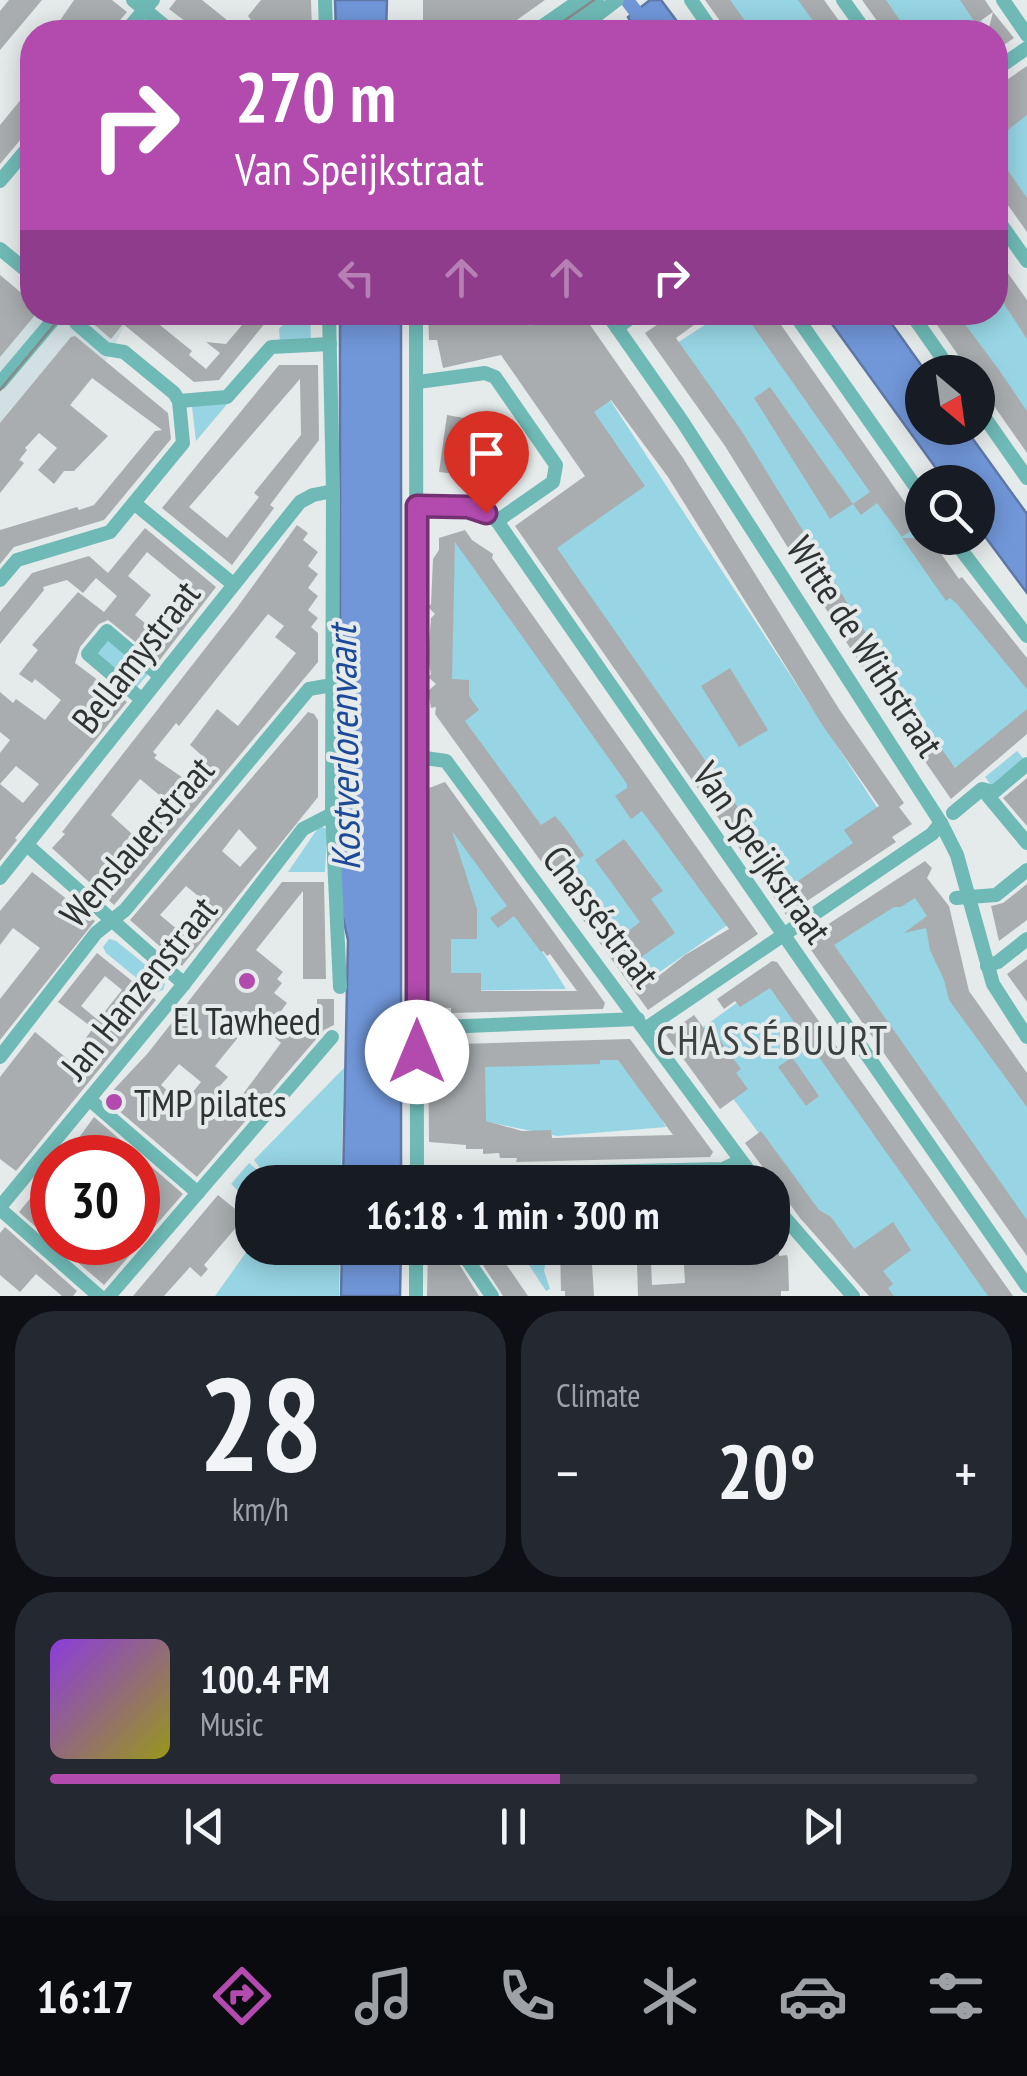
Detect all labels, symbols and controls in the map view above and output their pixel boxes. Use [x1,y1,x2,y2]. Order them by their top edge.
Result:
text: 270 m [235,51,396,141]
icon: right [70,60,200,190]
text: Van Speijkstraat [235,139,484,197]
icon: left [329,250,384,305]
icon: ahead [434,250,489,305]
icon: ahead [539,250,594,305]
icon: right [644,250,699,305]
north arrow [905,355,995,445]
map controls [905,355,995,555]
pin [444,411,529,514]
icon: arrive [459,426,514,481]
button: search [905,465,995,555]
street label: Witte de Withstraat [776,526,956,766]
street label: Bellamystraat [60,570,210,742]
water label: Kostverlorenvaart [315,621,371,871]
street label: Wenslauerstraat [48,745,224,937]
street label: Van Speijkstraat [682,751,844,953]
street label: Chasséstraat [533,835,672,997]
street label: Jan Hanzenstraat [49,885,227,1089]
marker: El Tawheed [236,970,258,992]
place label: El Tawheed [173,996,321,1045]
position arrow [365,1000,469,1104]
district label: CHASSÉBUURT [656,1014,890,1066]
place label: TMP pilates [134,1078,287,1127]
marker: TMP pilates [103,1091,125,1113]
speed limit sign: 30 [30,1135,160,1265]
text: 16:18 · 1 min · 300 m [366,1190,659,1239]
text: 28 [198,1339,323,1507]
text: Climate [556,1374,640,1416]
text: 20° [717,1423,816,1520]
text: − [556,1437,579,1508]
text: + [954,1437,977,1508]
text: km/h [232,1488,289,1530]
text: 100.4 FM [200,1654,330,1703]
text: Music [200,1703,263,1745]
icon: previous [177,1799,232,1854]
icon: pause [486,1799,541,1854]
icon: next [795,1799,850,1854]
icon: directions [207,1961,277,2031]
icon: music [349,1961,419,2031]
icon: phone [492,1961,562,2031]
icon: climate [635,1961,705,2031]
icon: car [778,1961,848,2031]
icon: filters [921,1961,991,2031]
text: 16:17 [36,1967,134,2025]

